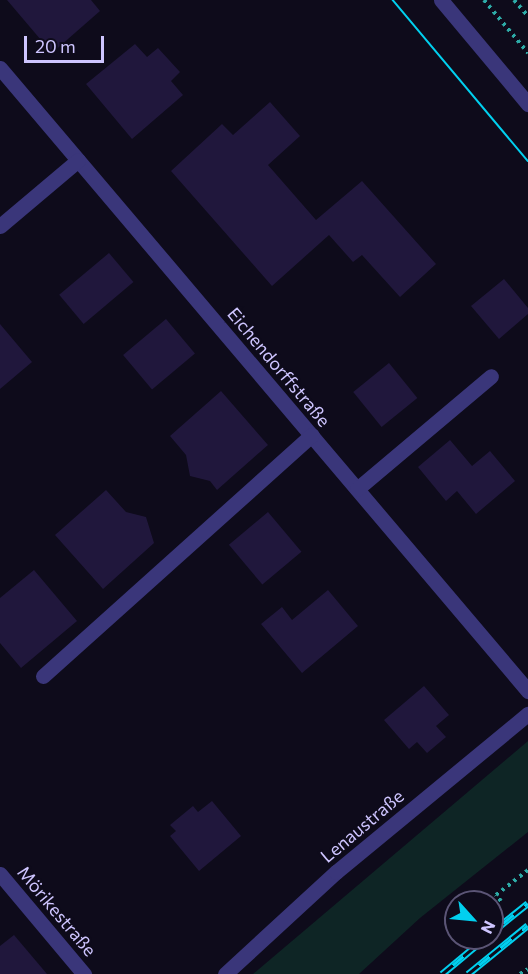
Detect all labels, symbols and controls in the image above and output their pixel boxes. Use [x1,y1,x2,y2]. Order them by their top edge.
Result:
scale bar [27,24,106,62]
text: 20 m [35,35,76,57]
street label: Eichendorffstraße [223,303,335,431]
street label: Lenaustraße [316,785,408,867]
street label: Mörikestraße [13,862,101,960]
north arrow [444,890,504,950]
text: N [478,918,500,937]

